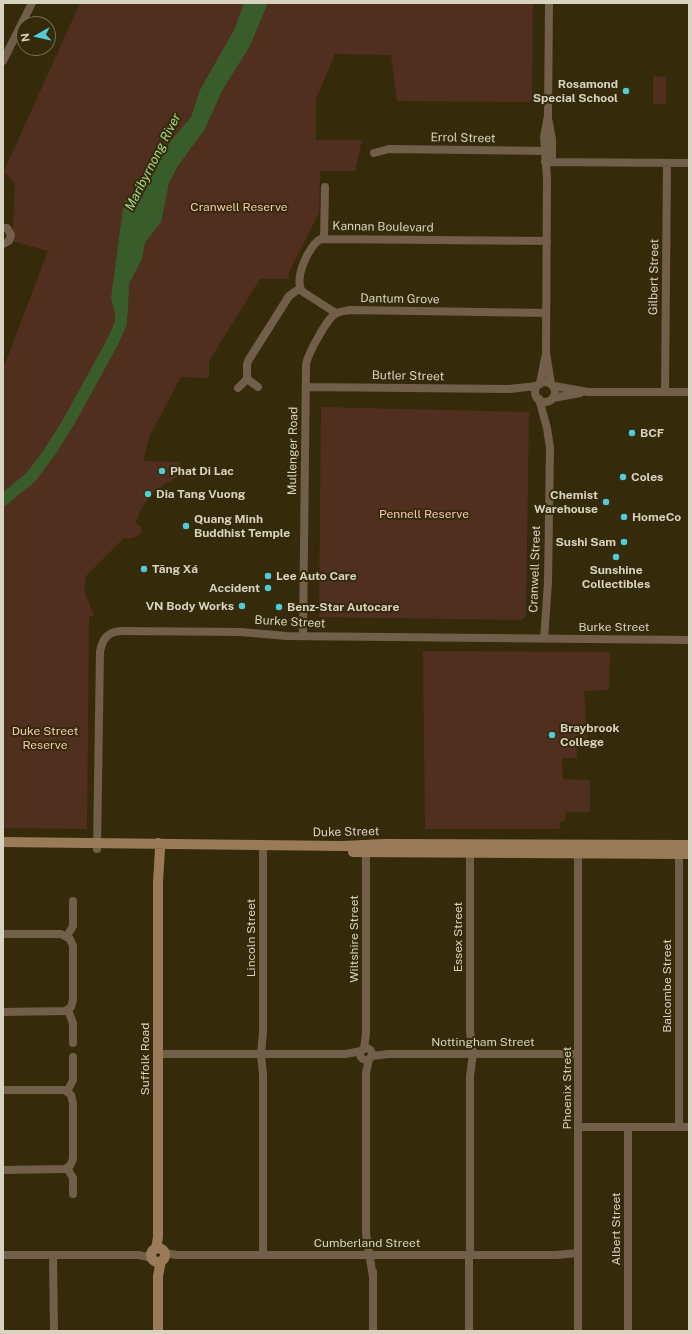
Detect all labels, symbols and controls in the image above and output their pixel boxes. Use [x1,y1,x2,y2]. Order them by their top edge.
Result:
north arrow [16,16,56,56]
text: N [19,32,32,43]
place label: Rosamond Special School [533,77,618,105]
marker: Rosamond Special School [621,86,631,96]
water label: Maribyrnong River [122,111,184,213]
street label: Errol Street [430,130,496,146]
park label: Cranwell Reserve [190,200,288,214]
street label: Kannan Boulevard [332,219,434,235]
street label: Gilbert Street [646,239,662,315]
street label: Dantum Grove [360,291,440,307]
street label: Butler Street [372,368,444,384]
street label: Mullenger Road [285,407,301,495]
place label: BCF [640,426,664,440]
marker: BCF [627,428,637,438]
place label: Phat Di Lac [170,464,234,478]
marker: Phat Di Lac [157,466,167,476]
place label: Coles [631,470,663,484]
marker: Coles [618,472,628,482]
place label: Dia Tang Vuong [156,487,245,501]
place label: Chemist Warehouse [534,488,598,516]
marker: Dia Tang Vuong [143,489,153,499]
marker: Chemist Warehouse [601,497,611,507]
park label: Pennell Reserve [379,507,469,521]
place label: HomeCo [632,510,681,524]
place label: Quang Minh Buddhist Temple [194,512,290,540]
marker: HomeCo [619,512,629,522]
marker: Quang Minh Buddhist Temple [181,521,191,531]
street label: Cranwell Street [526,525,544,613]
place label: Sushi Sam [555,535,616,549]
marker: Sushi Sam [619,537,629,547]
marker: Sunshine Collectibles [611,552,621,562]
place label: Tăng Xá [152,562,198,576]
place label: Sunshine Collectibles [582,563,650,591]
marker: Tăng Xá [139,564,149,574]
place label: Lee Auto Care [276,569,357,583]
marker: Lee Auto Care [263,571,273,581]
place label: Accident [209,581,260,595]
marker: Accident [263,583,273,593]
place label: VN Body Works [146,599,234,613]
place label: Benz-Star Autocare [287,600,399,614]
marker: VN Body Works [237,601,247,611]
marker: Benz-Star Autocare [274,602,284,612]
street label: Burke Street [254,613,326,631]
street label: Burke Street [578,620,650,634]
place label: Braybrook College [560,721,619,749]
park label: Duke Street Reserve [12,724,78,752]
marker: Braybrook College [547,730,557,740]
street label: Duke Street [313,824,379,840]
street label: Wiltshire Street [347,895,361,983]
street label: Lincoln Street [244,899,258,977]
street label: Essex Street [451,902,465,972]
street label: Balcombe Street [660,939,674,1033]
street label: Suffolk Road [138,1023,152,1095]
street label: Nottingham Street [431,1035,535,1049]
street label: Phoenix Street [560,1047,574,1129]
street label: Albert Street [609,1192,623,1266]
street label: Cumberland Street [314,1236,420,1250]

